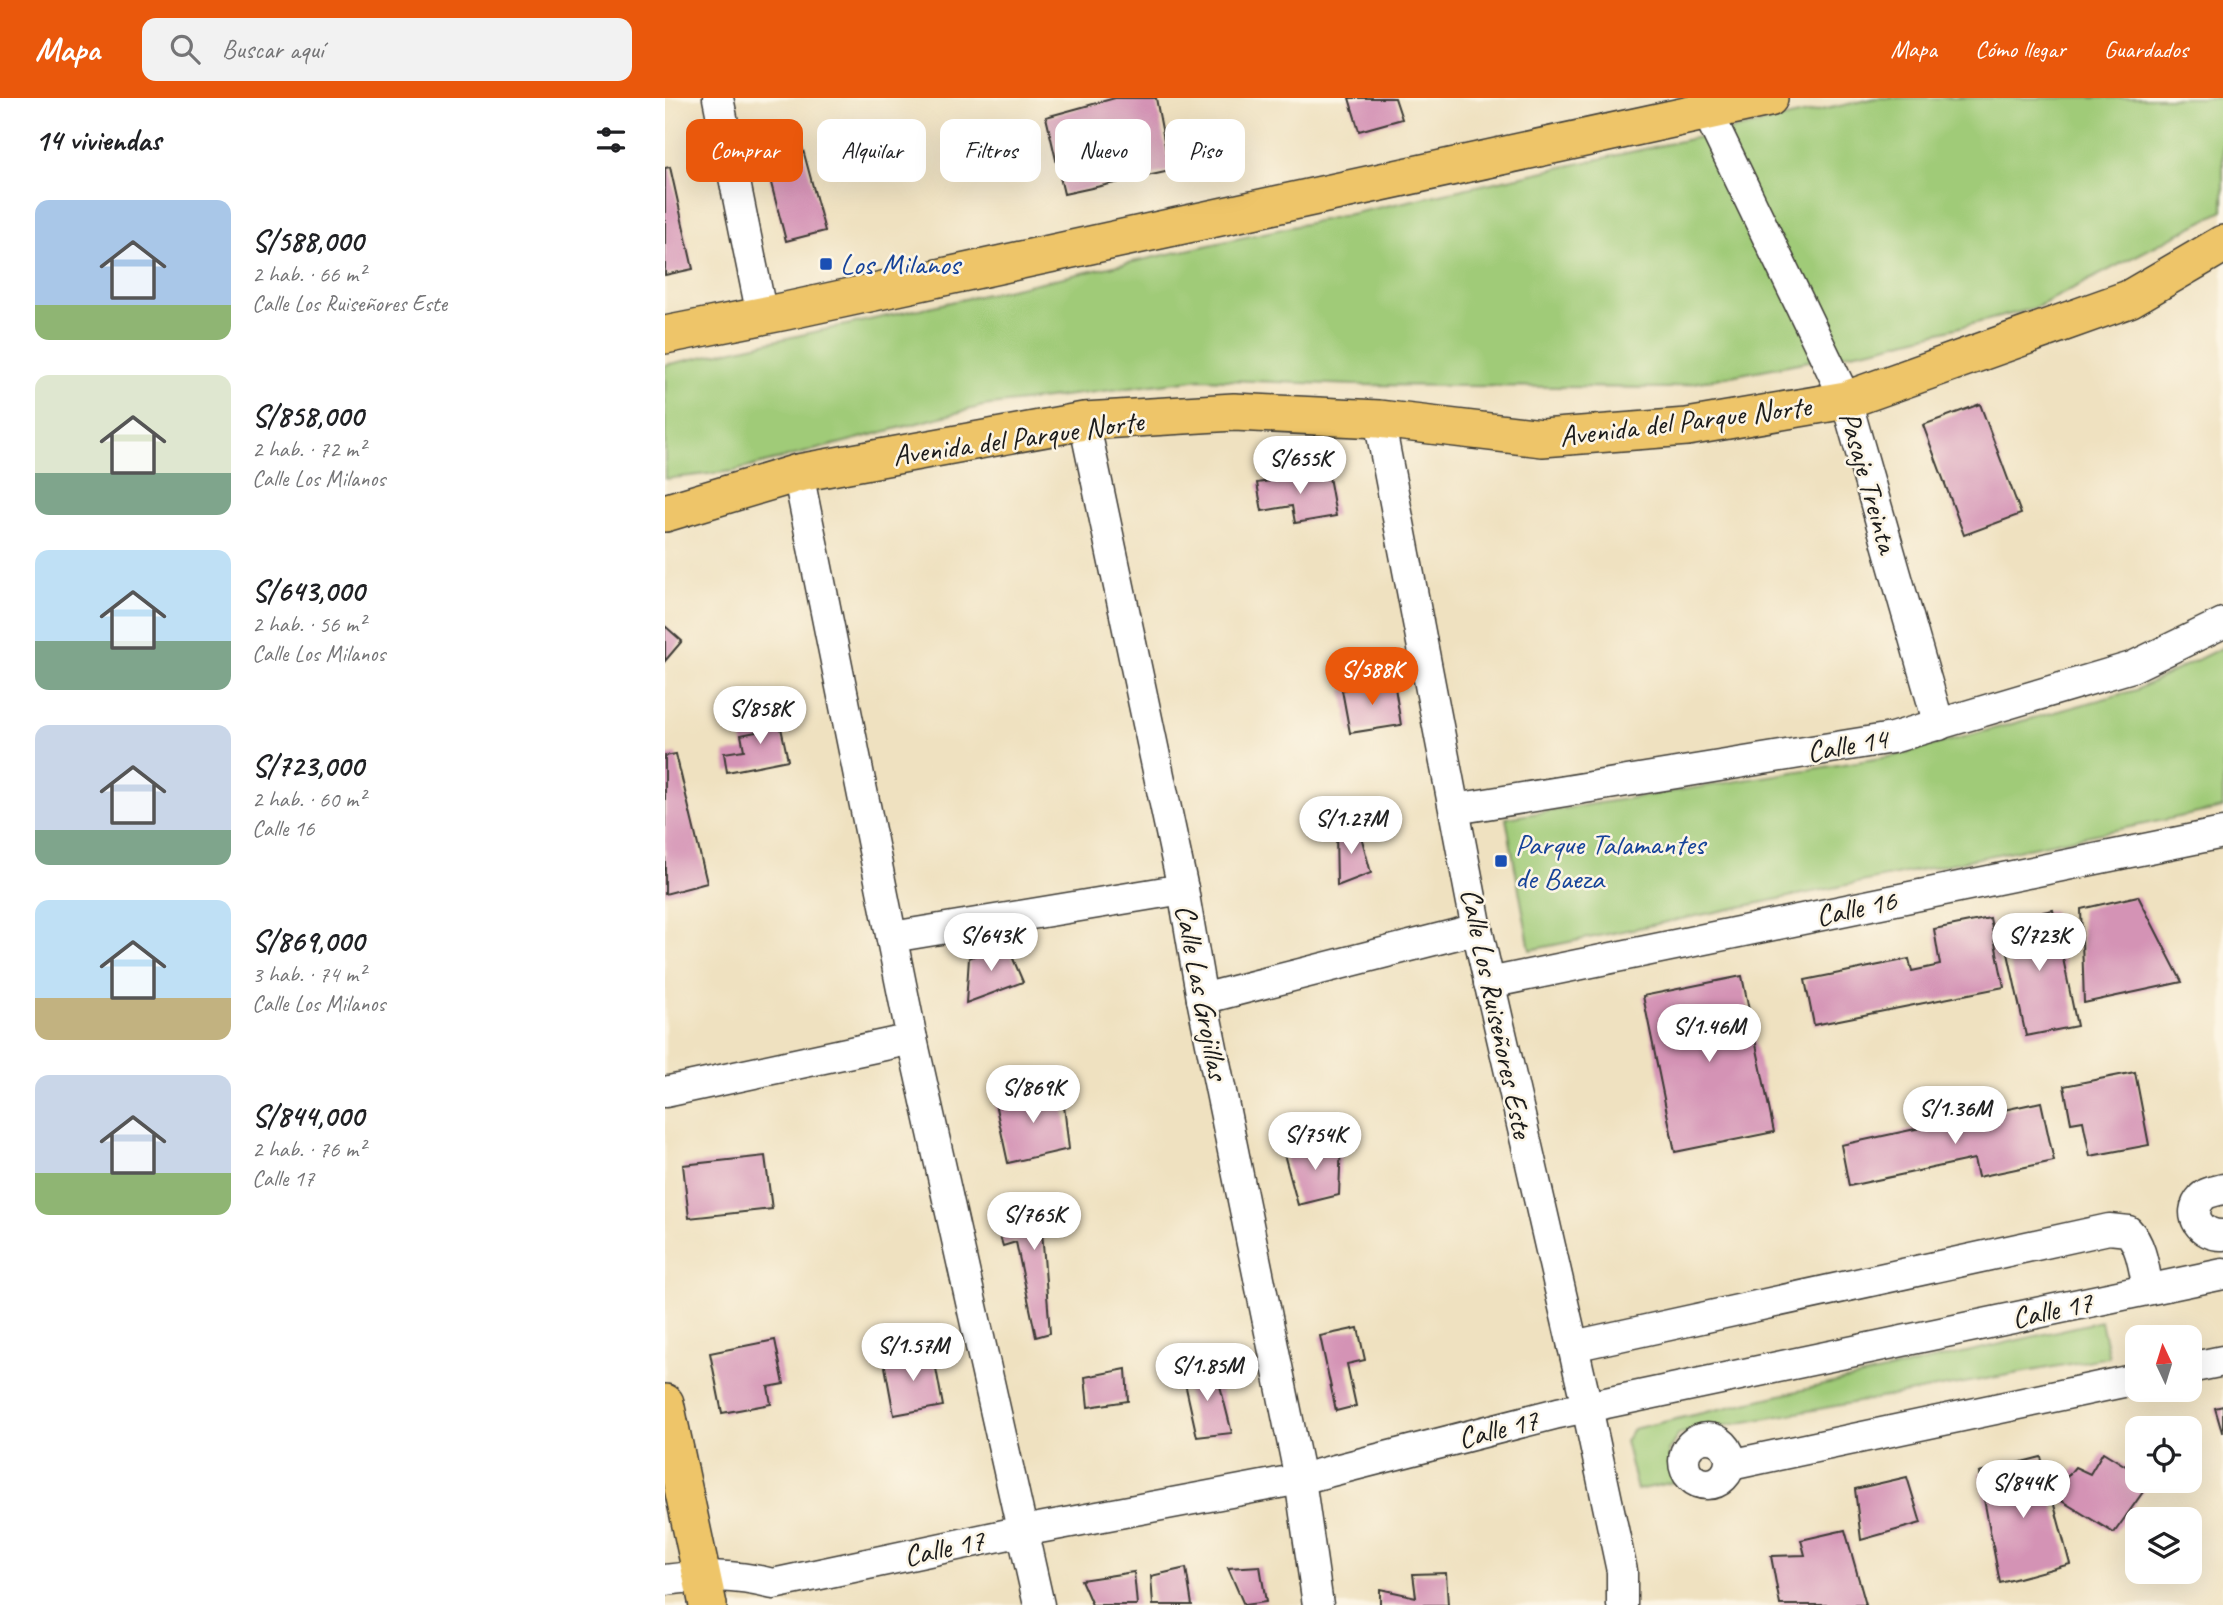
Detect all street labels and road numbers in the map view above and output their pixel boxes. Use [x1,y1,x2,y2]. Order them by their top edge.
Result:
street label: Avenida del Parque Norte [1557,386,1815,455]
street label: Avenida del Parque Norte [890,401,1148,474]
street label: Pasaje Treinta [1831,407,1908,560]
street label: Calle 14 [1804,719,1893,771]
street label: Calle 16 [1812,881,1901,935]
street label: Calle Los Ruiseñores Este [1452,885,1542,1143]
street label: Calle Las Grojillas [1166,901,1238,1086]
street label: Calle 17 [2008,1283,2097,1337]
street label: Calle 17 [1454,1400,1544,1457]
street label: Calle 17 [900,1521,989,1575]

